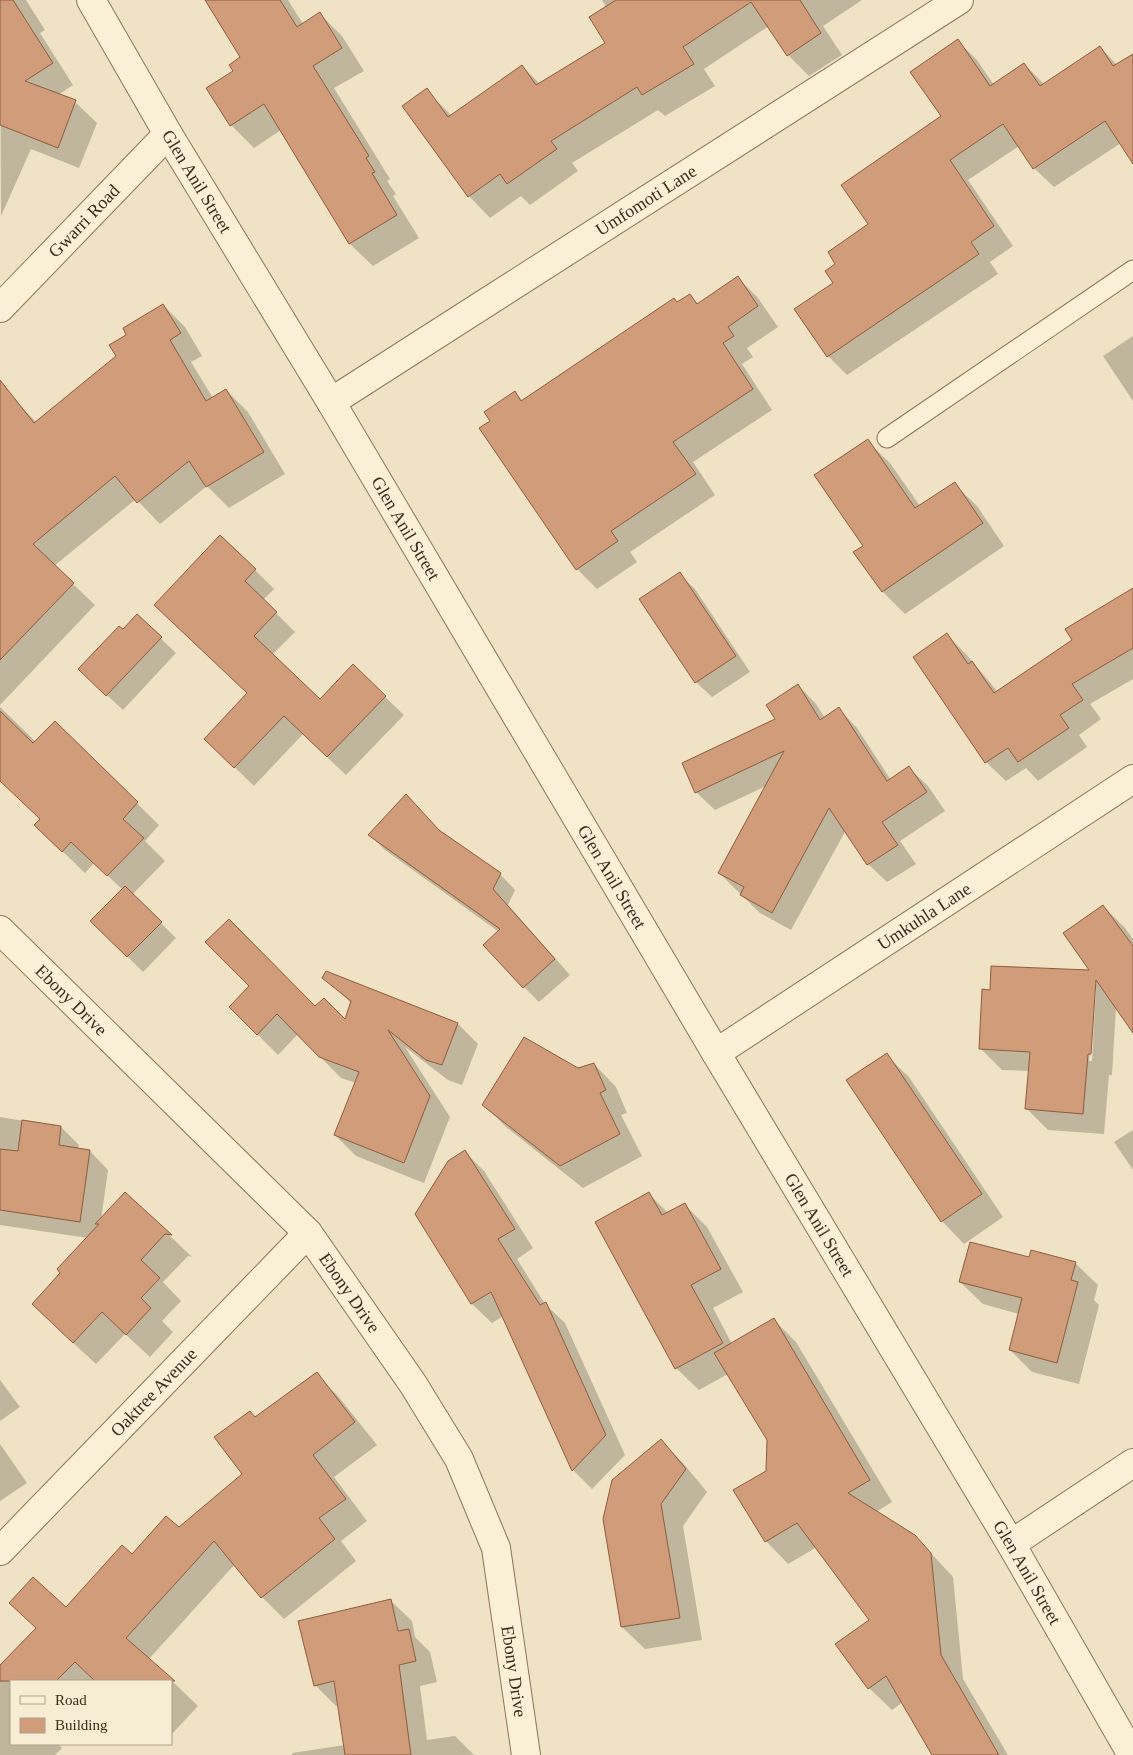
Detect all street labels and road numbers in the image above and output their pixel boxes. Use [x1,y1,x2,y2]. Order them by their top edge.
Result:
street label: Glen Anil Street [158,126,236,237]
street label: Umfomoti Lane [592,161,700,240]
street label: Gwarri Road [44,180,124,262]
street label: Glen Anil Street [367,473,444,584]
street label: Glen Anil Street [573,821,650,932]
street label: Umkuhla Lane [874,878,975,954]
street label: Ebony Drive [31,961,111,1040]
street label: Glen Anil Street [781,1169,858,1280]
street label: Ebony Drive [315,1249,384,1337]
street label: Oaktree Avenue [106,1344,201,1441]
street label: Glen Anil Street [989,1517,1065,1628]
street label: Ebony Drive [497,1624,530,1719]

